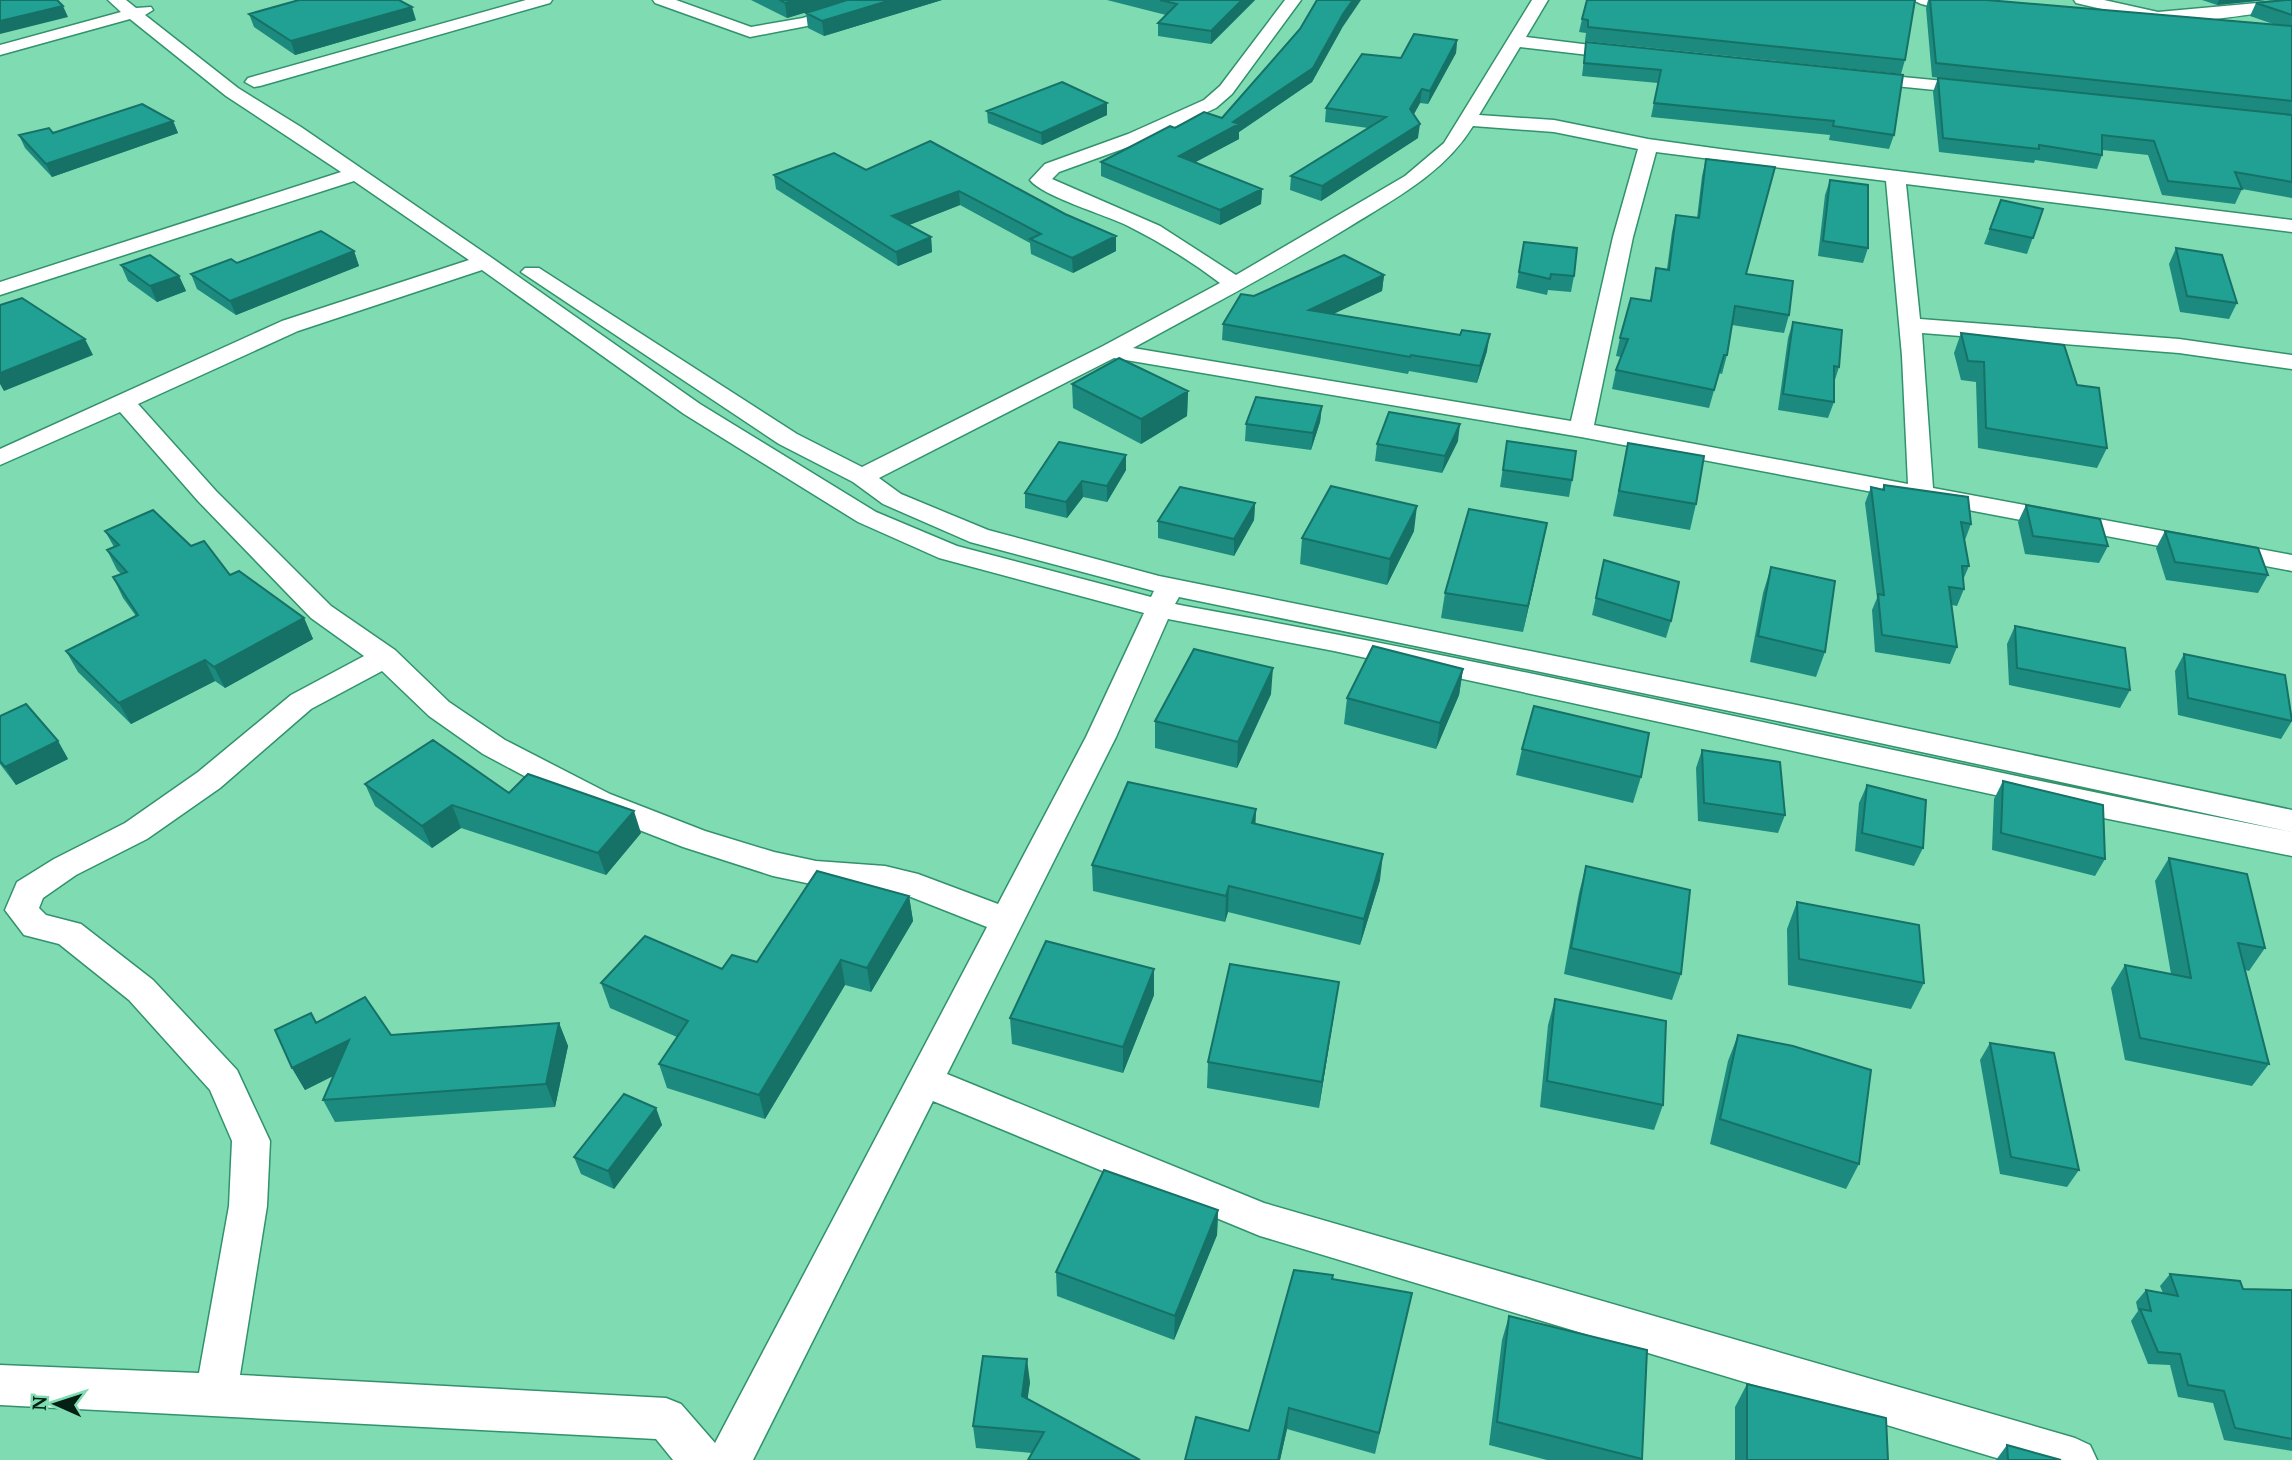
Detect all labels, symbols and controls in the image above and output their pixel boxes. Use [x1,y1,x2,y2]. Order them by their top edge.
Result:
north arrow [21,1369,91,1439]
text: N [26,1395,51,1411]

